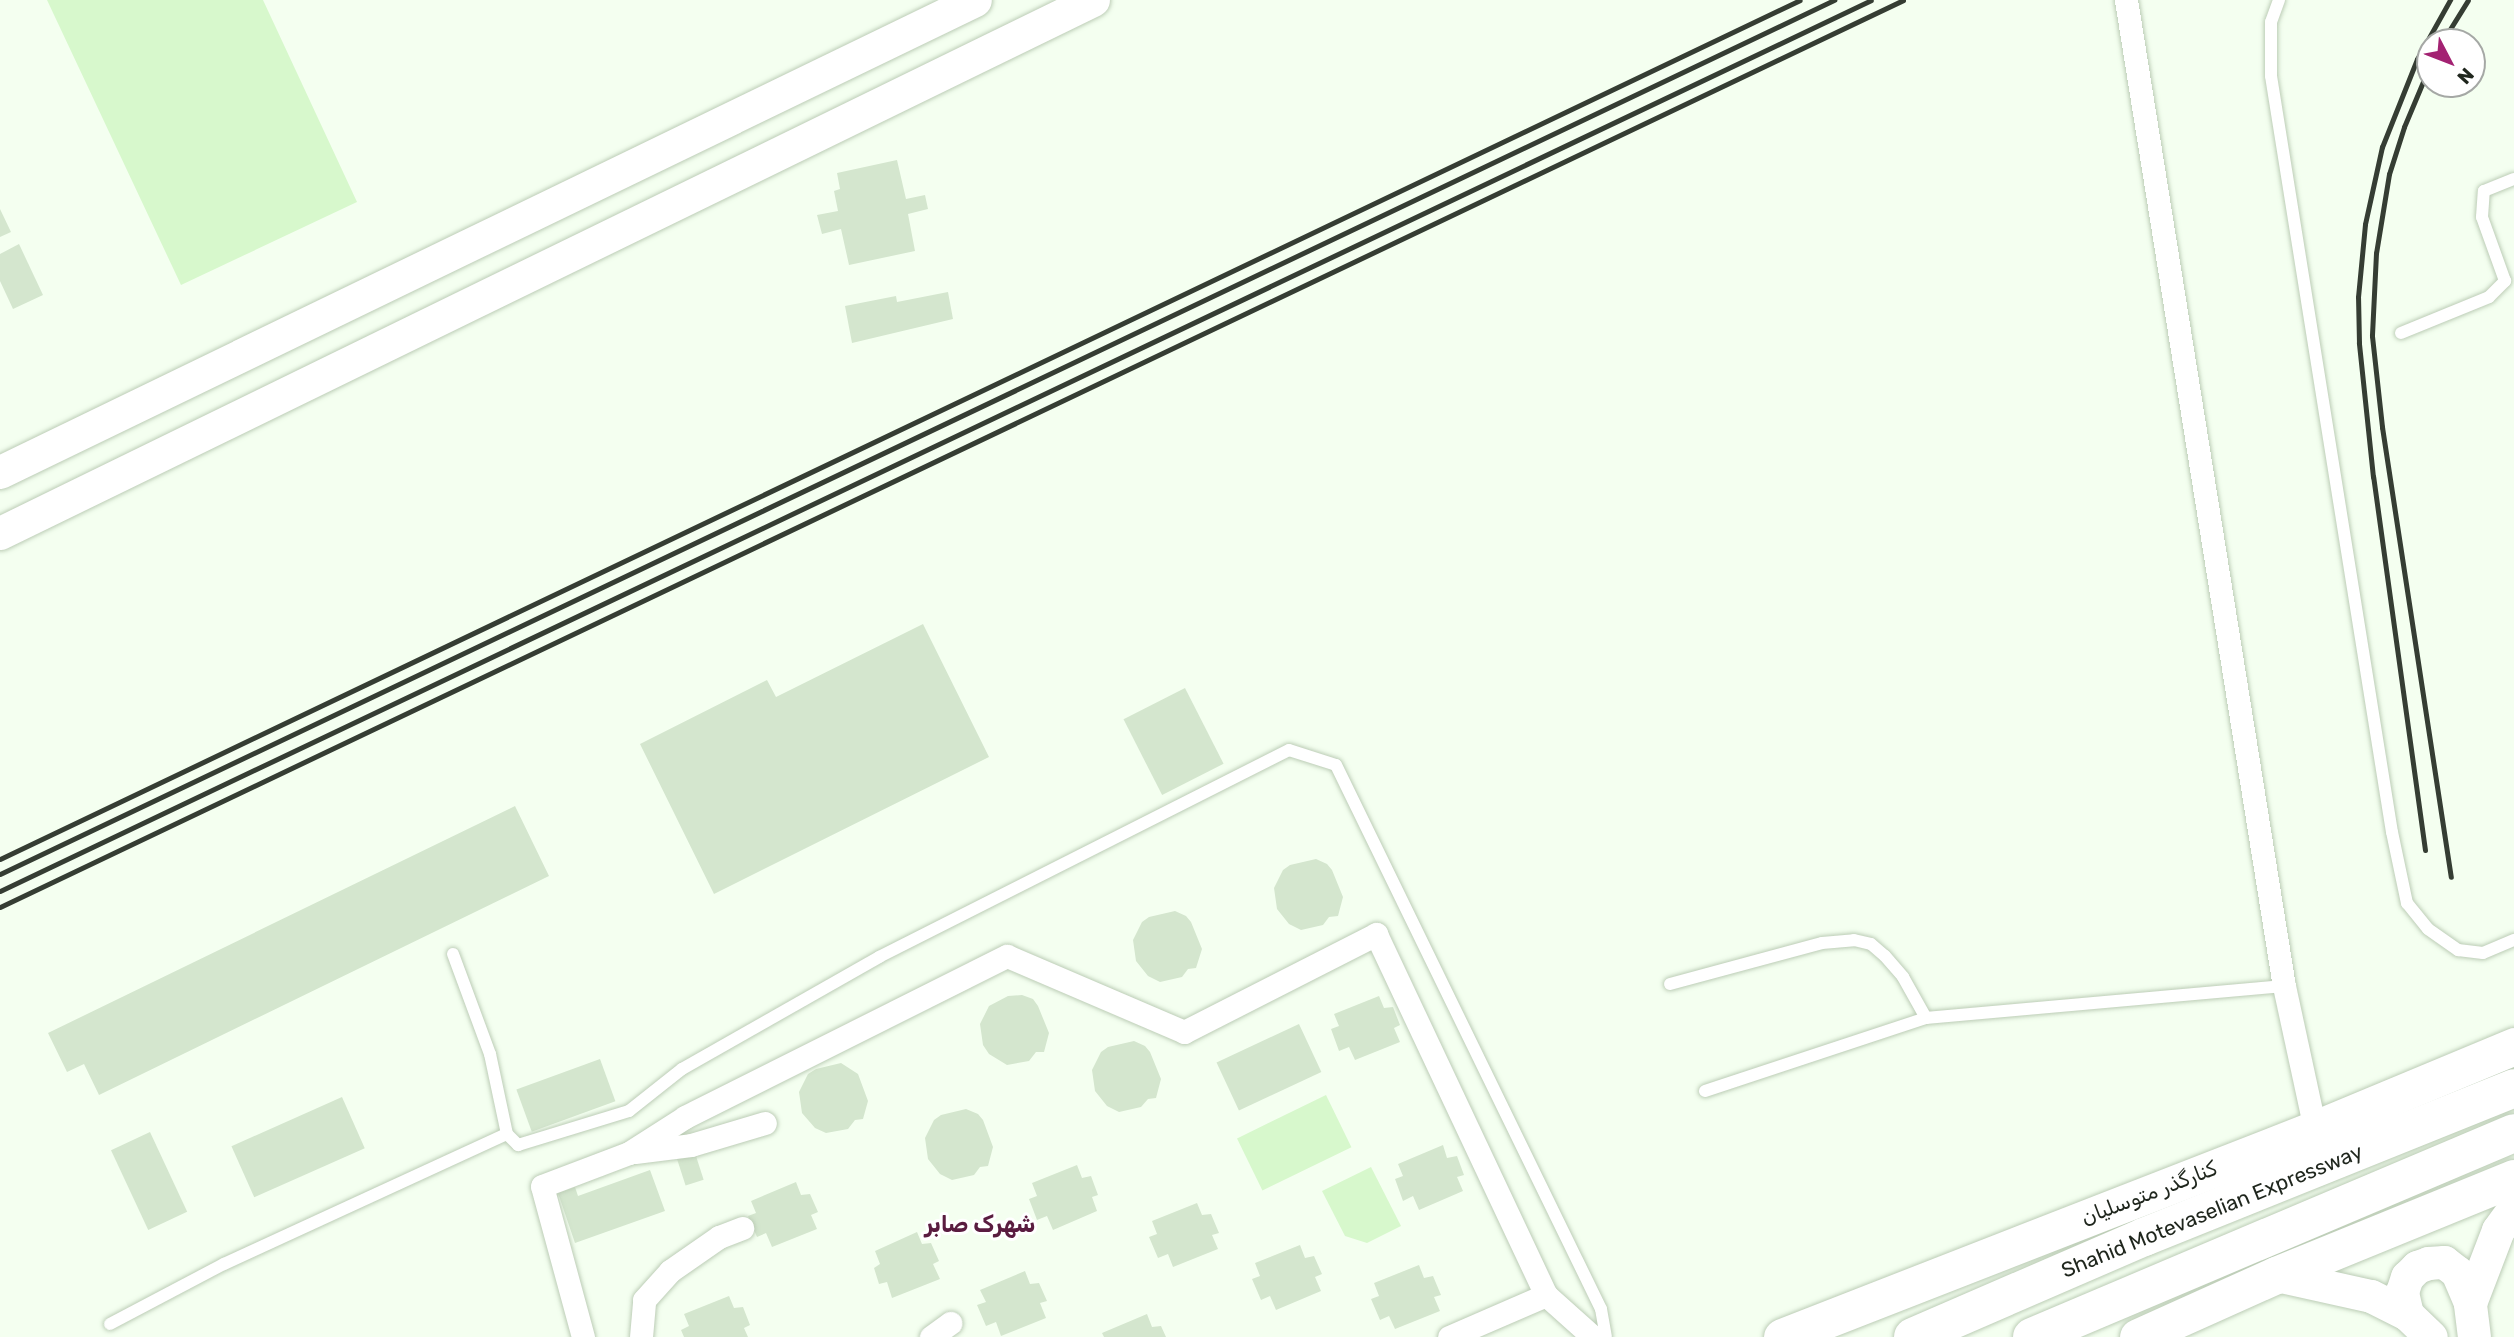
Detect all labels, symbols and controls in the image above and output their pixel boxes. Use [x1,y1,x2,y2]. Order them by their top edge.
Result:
north arrow [2416,28,2486,98]
text: N [2452,63,2479,89]
street label: Shahid Motevaselian Expressway [2058,1139,2366,1283]
street label: کنارگذر متوسلیان [2078,1156,2220,1230]
district label: شهرک صابر [925,1210,1035,1238]

